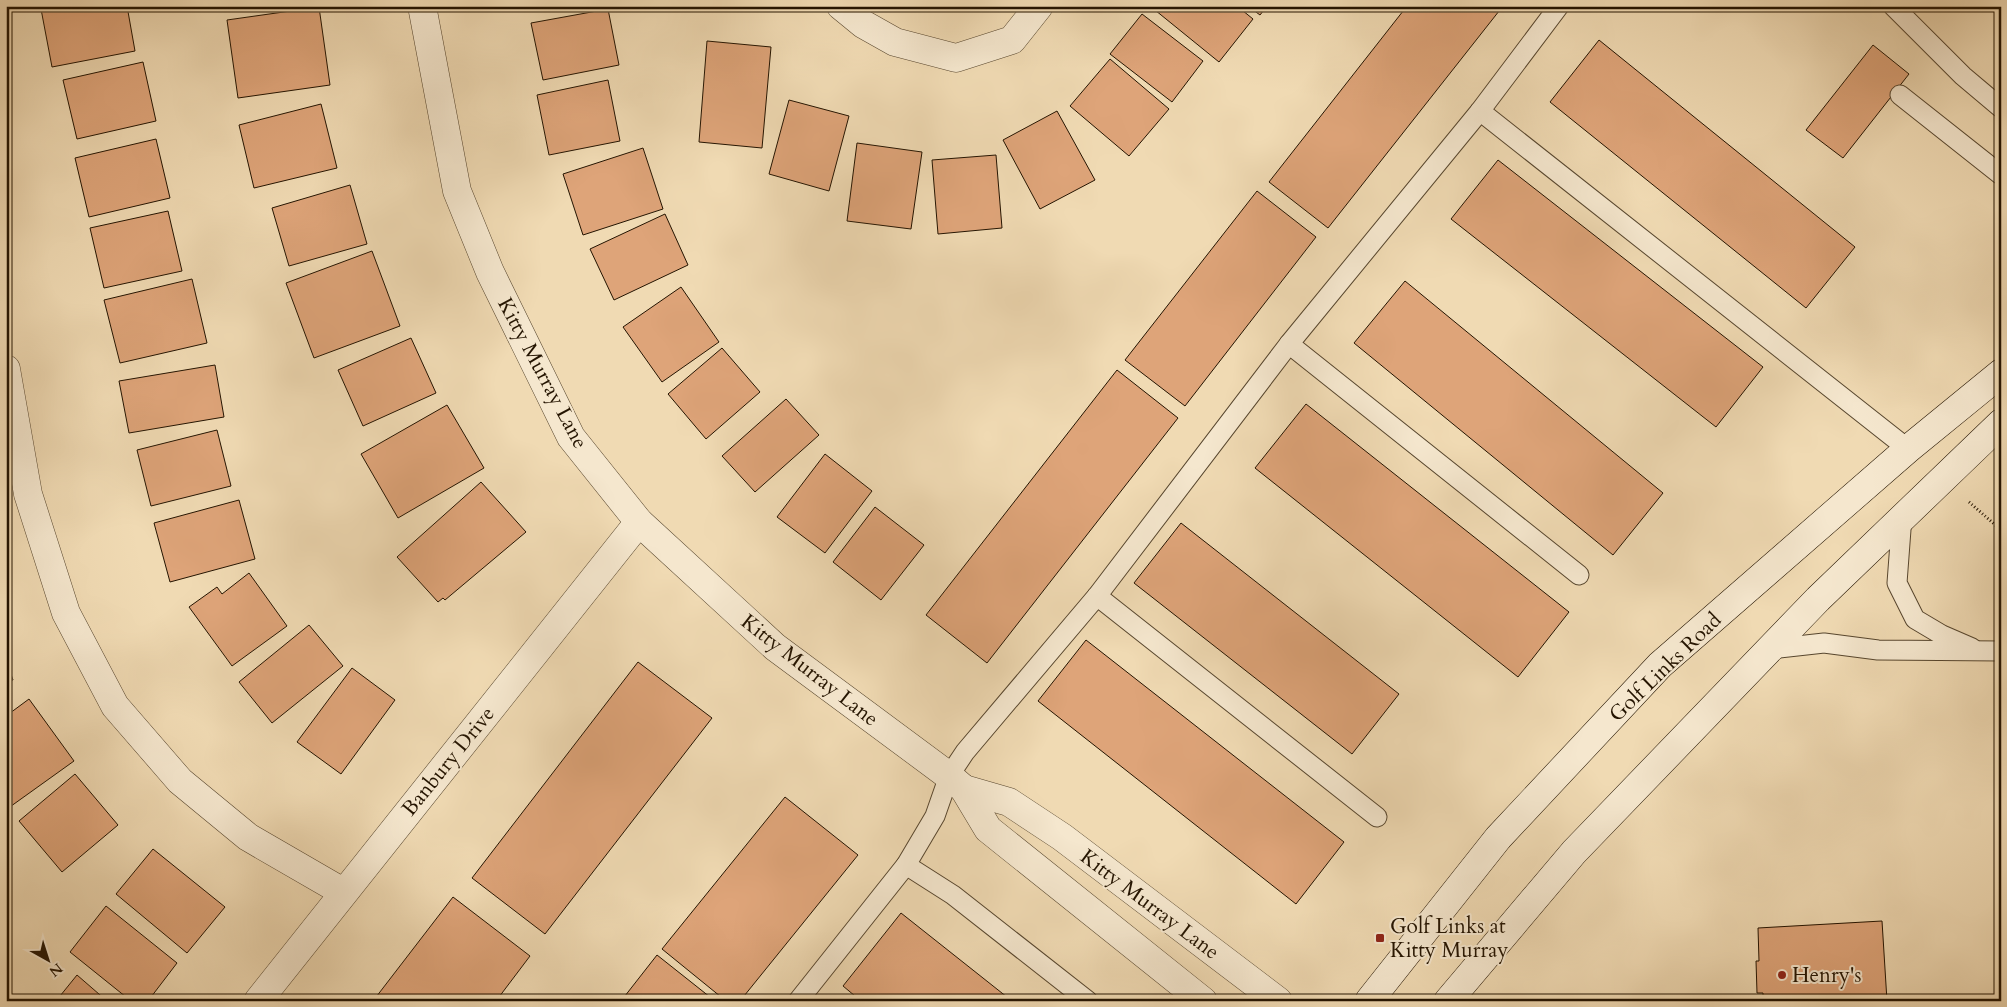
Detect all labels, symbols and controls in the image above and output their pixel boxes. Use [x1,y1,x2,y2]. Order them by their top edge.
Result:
street label: Kitty Murray Lane [490,293,595,454]
street label: Golf Links Road [1603,606,1728,728]
street label: Kitty Murray Lane [735,607,885,733]
street label: Banbury Drive [395,700,502,822]
street label: Kitty Murray Lane [1074,842,1225,966]
place label: Golf Links at Kitty Murray [1390,912,1508,965]
marker: Golf Links at Kitty Murray [1374,932,1386,944]
north arrow [22,934,72,984]
text: N [45,959,67,981]
place label: Henry's [1792,961,1862,990]
marker: Henry's [1776,969,1788,981]

